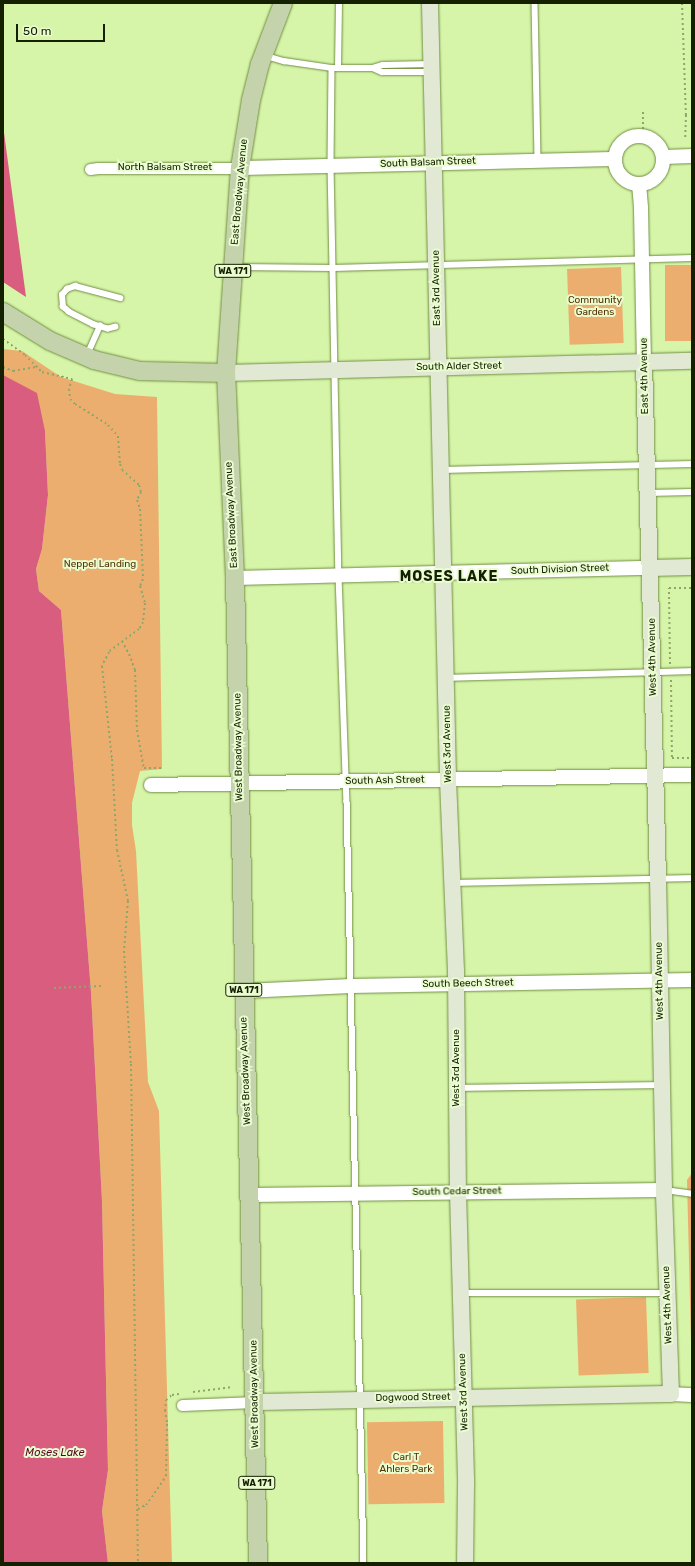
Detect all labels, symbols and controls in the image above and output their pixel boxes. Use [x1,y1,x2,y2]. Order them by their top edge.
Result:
scale bar [18,16,107,42]
text: 50 m [23,24,51,38]
street label: East Broadway Avenue [229,138,251,246]
street label: South Balsam Street [380,155,476,171]
street label: North Balsam Street [118,162,212,174]
street label: East 3rd Avenue [430,250,444,326]
road number: WA 171 [214,264,252,278]
park label: Community Gardens [568,294,622,318]
street label: East 4th Avenue [638,338,652,414]
street label: South Alder Street [416,360,502,374]
street label: East Broadway Avenue [223,461,241,569]
park label: Neppel Landing [64,559,136,571]
street label: South Division Street [511,562,609,578]
district label: MOSES LAKE [400,569,498,585]
street label: West 4th Avenue [646,618,660,696]
street label: West Broadway Avenue [232,693,246,801]
street label: West 3rd Avenue [441,705,455,783]
street label: South Ash Street [345,774,425,788]
street label: West 4th Avenue [653,942,667,1020]
street label: South Beech Street [422,977,514,991]
road number: WA 171 [225,983,263,997]
street label: West Broadway Avenue [238,1016,254,1126]
street label: West 3rd Avenue [451,1029,463,1107]
street label: South Cedar Street [412,1185,502,1199]
street label: West 4th Avenue [661,1266,675,1344]
street label: West Broadway Avenue [248,1340,262,1448]
street label: West 3rd Avenue [457,1353,471,1431]
street label: Dogwood Street [375,1391,451,1405]
water label: Moses Lake [25,1446,85,1460]
park label: Carl T Ahlers Park [380,1451,432,1474]
road number: WA 171 [238,1476,276,1490]

